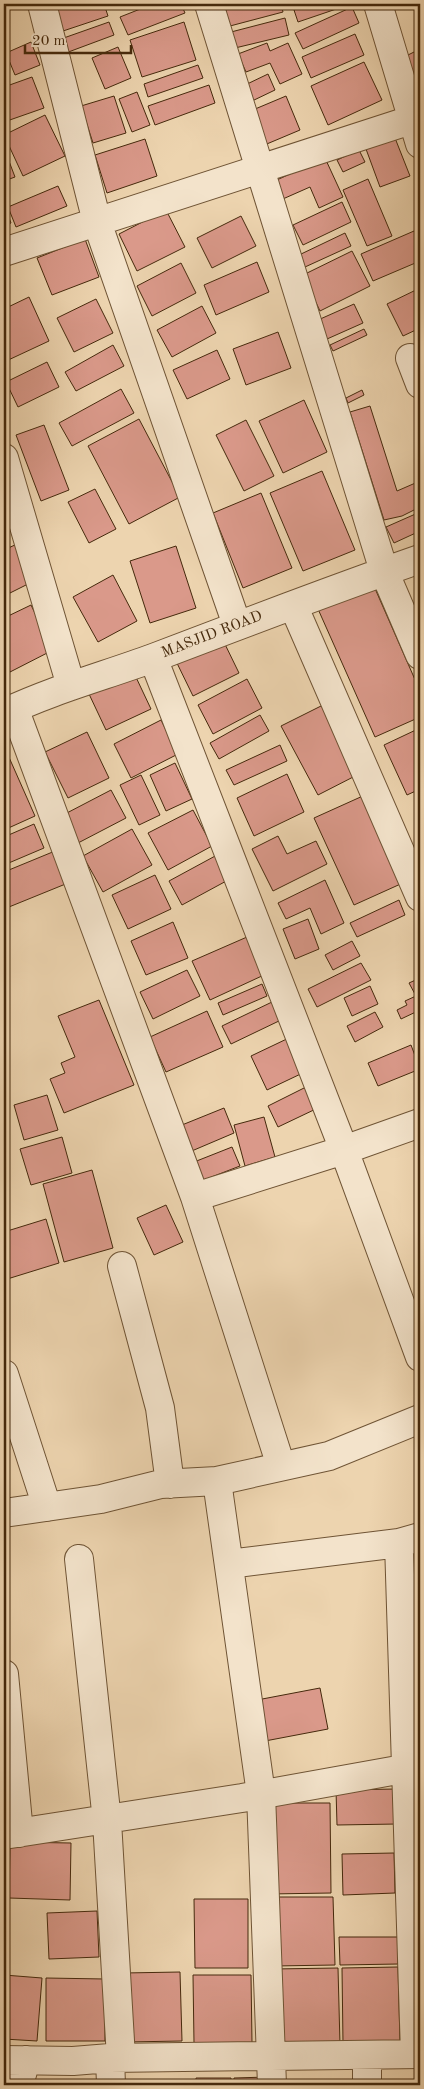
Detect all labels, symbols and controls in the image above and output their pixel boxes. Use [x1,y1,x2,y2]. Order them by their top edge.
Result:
scale bar [25,22,131,54]
text: 20 m [32,34,66,49]
street label: MASJID ROAD [159,609,265,661]

